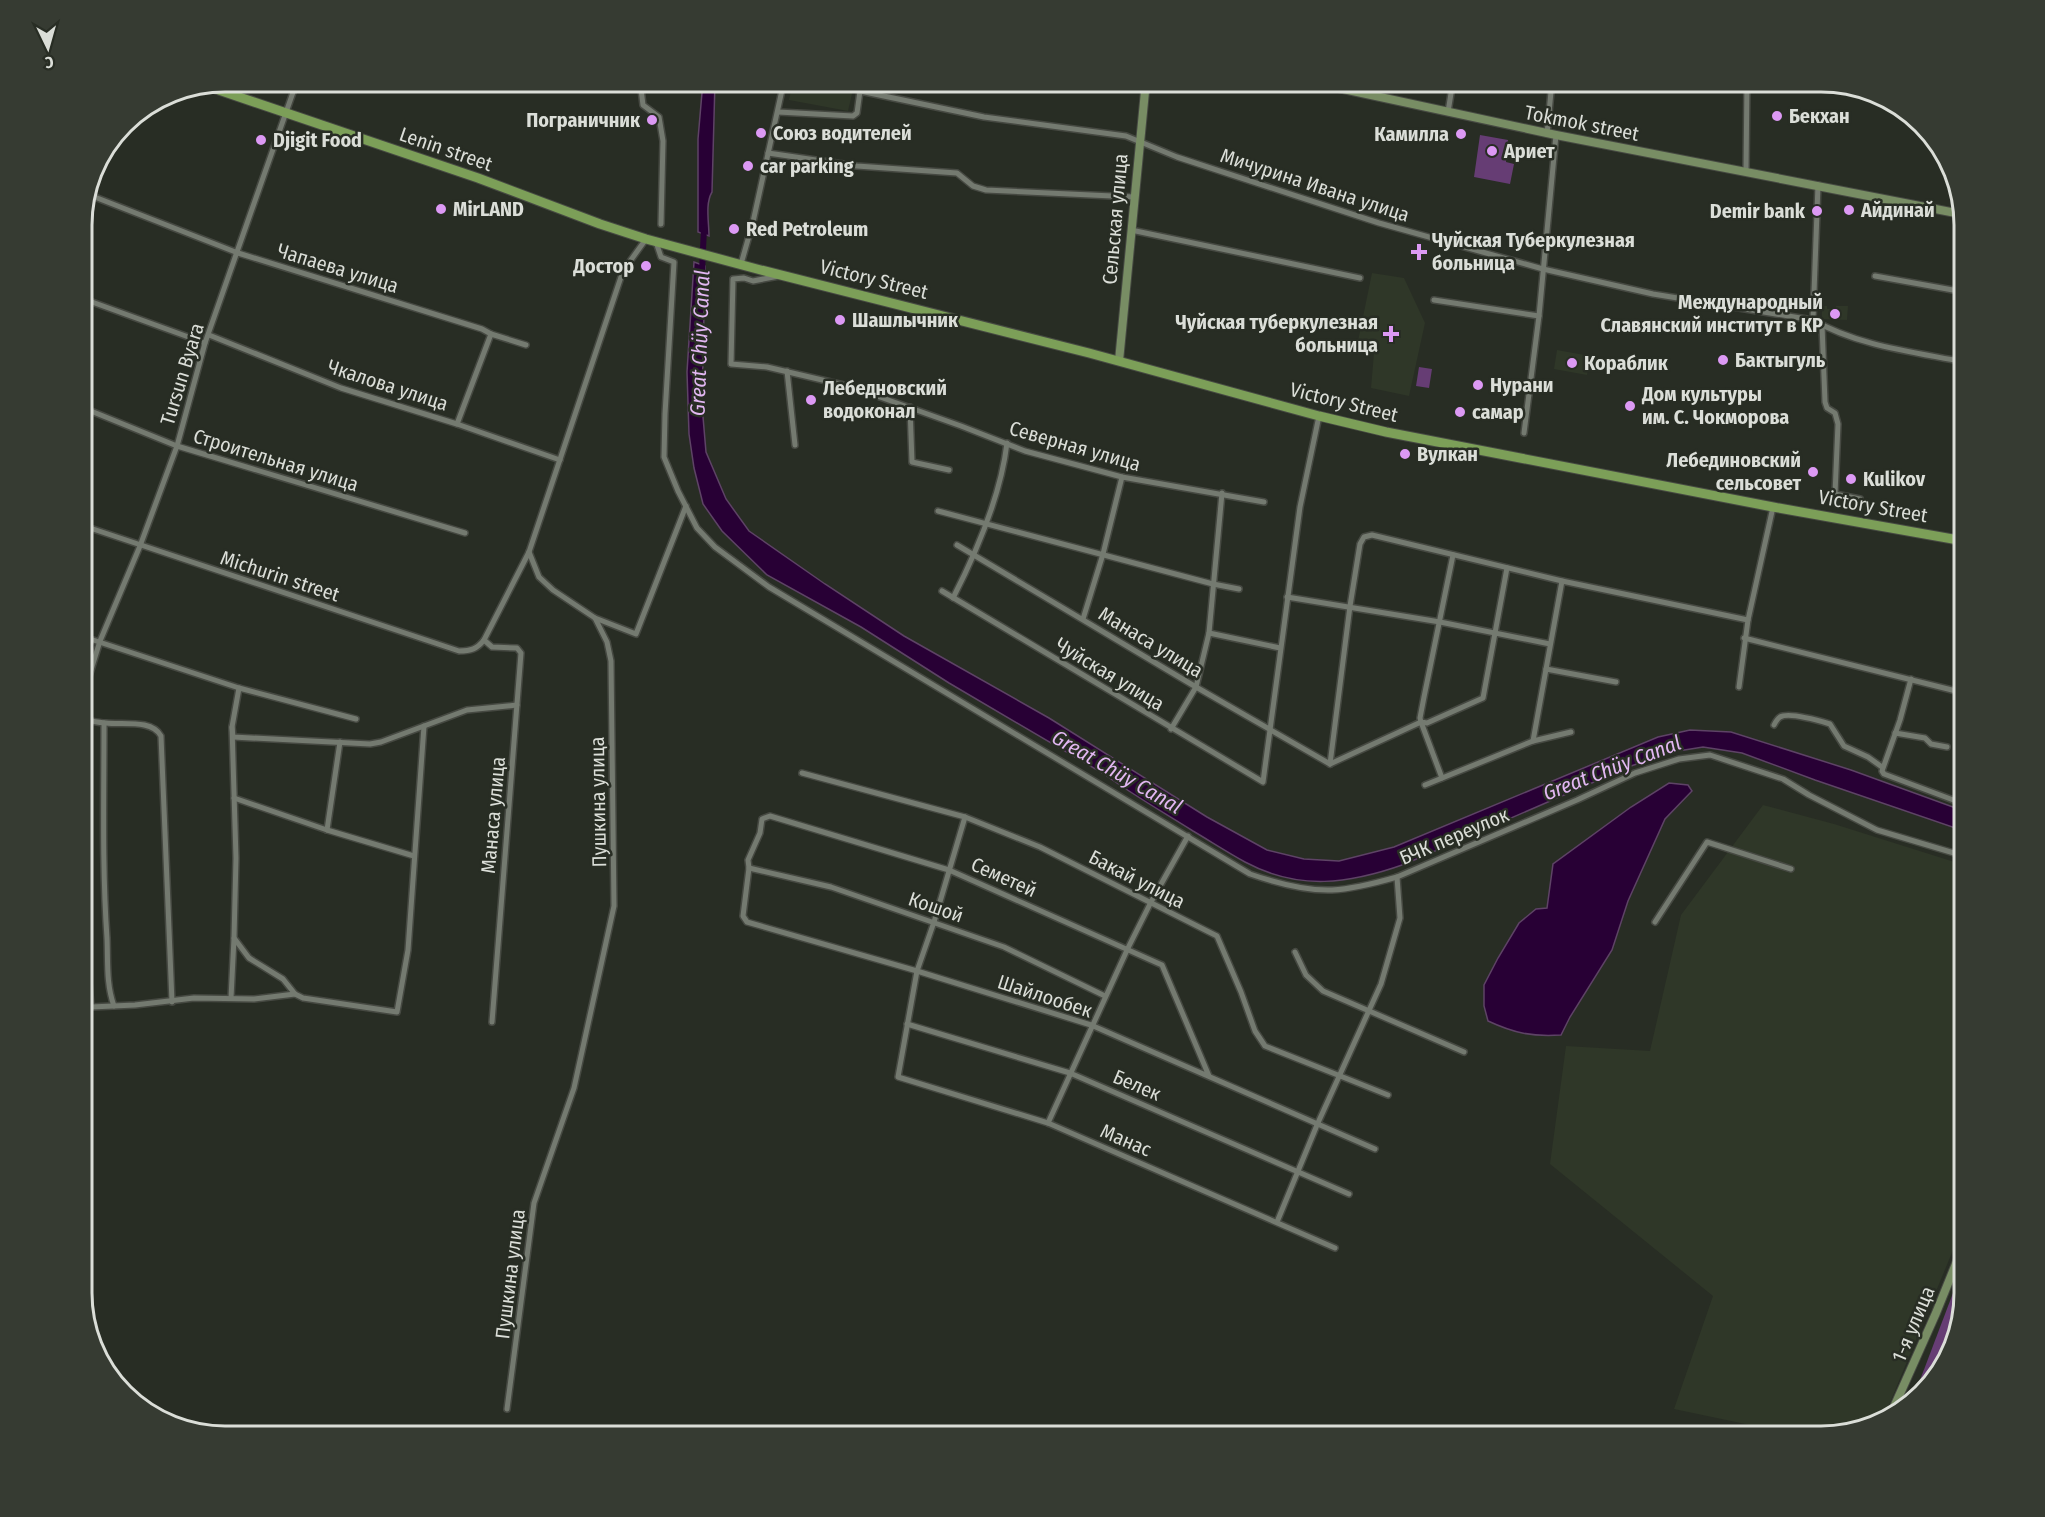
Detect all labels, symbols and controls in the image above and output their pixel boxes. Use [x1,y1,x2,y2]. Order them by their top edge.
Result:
north arrow [18,18,78,78]
text: С [44,53,54,72]
street label: Tokmok street [1523,100,1642,146]
place label: Бекхан [1789,104,1850,128]
place label: Пограничник [526,108,641,132]
marker: Бекхан [1770,109,1784,123]
marker: Пограничник [645,113,659,127]
place label: Союз водителей [773,121,912,145]
street label: Lenin street [396,122,496,176]
place label: Камилла [1374,122,1449,146]
marker: Союз водителей [754,126,768,140]
marker: Камилла [1454,127,1468,141]
place label: Djigit Food [273,128,362,152]
marker: Djigit Food [254,133,268,147]
place label: Ариет [1503,139,1555,163]
street label: Мичурина Ивана улица [1217,143,1413,227]
marker: Ариет [1485,144,1499,158]
street label: Сельская улица [1097,153,1133,285]
place label: car parking [760,154,854,178]
marker: car parking [741,159,755,173]
place label: MirLAND [453,197,524,221]
place label: Айдинай [1860,198,1935,222]
place label: Demir bank [1710,199,1806,223]
marker: MirLAND [434,202,448,216]
marker: Айдинай [1842,203,1856,217]
marker: Demir bank [1810,204,1824,218]
place label: Red Petroleum [746,217,868,241]
marker: Red Petroleum [727,222,741,236]
place label: Чуйская Туберкулезная больница [1432,228,1635,275]
street label: Чапаева улица [274,238,402,298]
marker: Чуйская Туберкулезная больница [1410,243,1428,261]
place label: Достор [572,254,634,278]
street label: Victory Street [818,254,931,304]
marker: Достор [639,259,653,273]
water label: Great Chüy Canal [684,270,716,416]
place label: Международный Славянский институт в КР [1600,290,1823,337]
marker: Международный Славянский институт в КР [1828,307,1842,321]
place label: Шашлычник [852,308,959,332]
place label: Чуйская туберкулезная больница [1175,310,1378,357]
marker: Шашлычник [833,313,847,327]
street label: Tursun Byara [155,320,209,428]
marker: Чуйская туберкулезная больница [1382,325,1400,343]
place label: Бактыгуль [1735,348,1826,372]
place label: Кораблик [1584,351,1669,375]
marker: Бактыгуль [1716,353,1730,367]
street label: Чкалова улица [325,354,451,416]
marker: Кораблик [1565,356,1579,370]
place label: Нурани [1490,373,1554,397]
place label: Лебедновский водоконал [823,376,947,423]
street label: Victory Street [1288,377,1401,427]
marker: Нурани [1471,378,1485,392]
place label: Дом культуры им. С. Чокморова [1641,382,1789,429]
marker: Лебедновский водоконал [804,393,818,407]
marker: Дом культуры им. С. Чокморова [1623,399,1637,413]
place label: самар [1472,400,1524,424]
marker: самар [1453,405,1467,419]
street label: Северная улица [1007,416,1143,476]
street label: Строительная улица [191,423,361,497]
place label: Вулкан [1417,442,1478,466]
marker: Вулкан [1398,447,1412,461]
place label: Лебединовский сельсовет [1666,448,1801,495]
marker: Лебединовский сельсовет [1806,465,1820,479]
place label: Kulikov [1863,467,1926,491]
marker: Kulikov [1844,472,1858,486]
street label: Victory Street [1817,485,1930,527]
street label: Michurin street [217,545,343,607]
street label: Манаса улица [1094,601,1208,683]
street label: Чуйская улица [1051,632,1169,716]
water label: Great Chüy Canal [1047,724,1187,820]
water label: Great Chüy Canal [1539,730,1685,806]
street label: Пушкина улица [585,736,611,868]
street label: Манаса улица [476,755,510,875]
street label: БЧК переулок [1396,802,1513,870]
street label: Бакай улица [1085,845,1189,913]
street label: Семетей [967,852,1041,902]
street label: Кошой [905,886,967,928]
street label: Шайлообек [995,969,1096,1023]
street label: Белек [1109,1064,1165,1106]
street label: Манас [1097,1119,1156,1162]
street label: Пушкина улица [490,1208,530,1340]
street label: 1-я улица [1886,1283,1940,1365]

